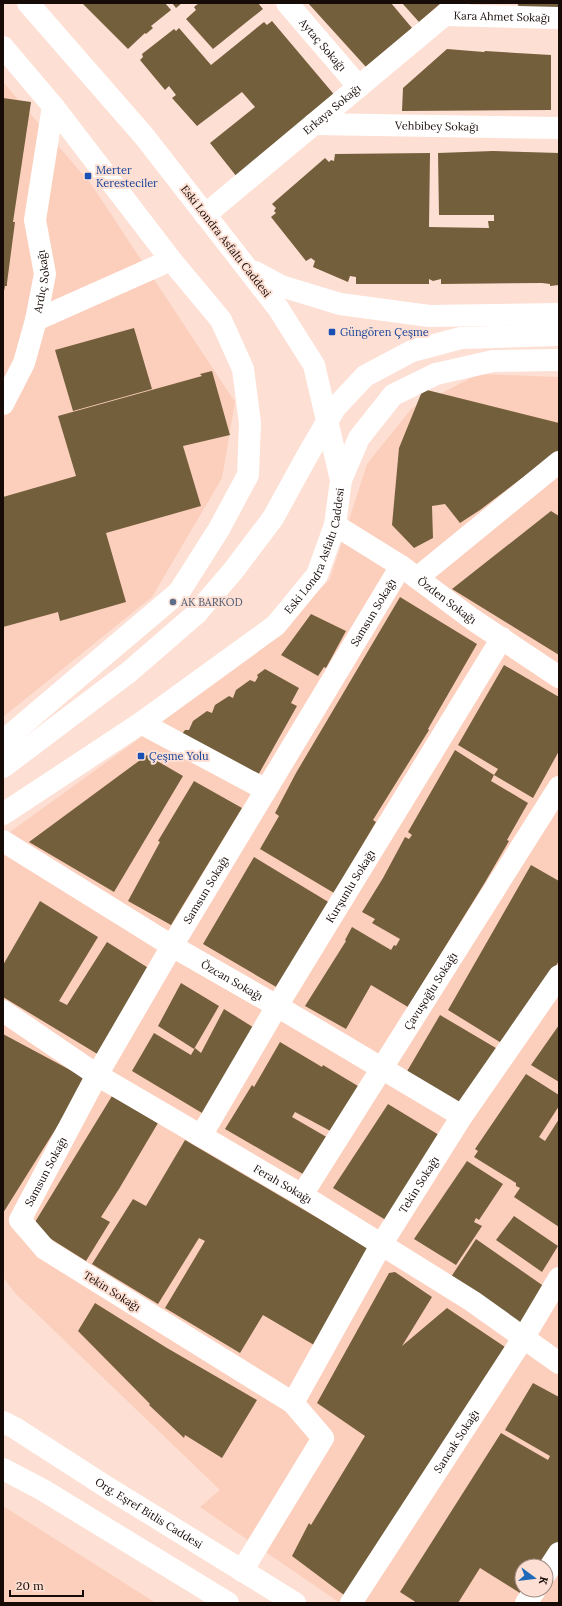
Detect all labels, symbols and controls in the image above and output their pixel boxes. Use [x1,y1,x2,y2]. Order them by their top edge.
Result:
street label: Kara Ahmet Sokağı [454,8,550,25]
street label: Aytaç Sokağı [296,15,349,74]
street label: Erkaya Sokağı [300,81,364,137]
street label: Vehbibey Sokağı [394,118,479,134]
place label: Merter Keresteciler [96,163,158,190]
marker: Merter Keresteciler [83,171,93,181]
street label: Eski Londra Asfaltı Caddesi [178,182,274,300]
street label: Ardıç Sokağı [30,249,52,315]
place label: Güngören Çeşme [340,325,429,339]
marker: Güngören Çeşme [327,327,337,337]
street label: Eski Londra Asfaltı Caddesi [281,487,347,617]
street label: Özden Sokağı [415,573,479,627]
street label: Samsun Sokağı [347,576,399,649]
place label: AK BARKOD [180,595,243,609]
marker: AK BARKOD [168,597,178,607]
place label: Çeşme Yolu [149,749,209,763]
marker: Çeşme Yolu [136,751,146,761]
street label: Kurşunlu Sokağı [323,847,378,925]
street label: Samsun Sokağı [180,853,232,926]
street label: Çavuşoğlu Sokağı [401,949,460,1033]
street label: Özcan Sokağı [198,956,265,1003]
street label: Samsun Sokağı [22,1134,70,1209]
street label: Tekin Sokağı [396,1154,442,1216]
street label: Ferah Sokağı [251,1161,315,1206]
street label: Tekin Sokağı [81,1268,143,1314]
street label: Sancak Sokağı [431,1407,482,1476]
street label: Org. Eşref Bitlis Caddesi [93,1475,205,1551]
north arrow [514,1558,554,1598]
scale bar [10,1572,83,1598]
text: K [536,1575,551,1586]
text: 20 m [16,1578,44,1593]

